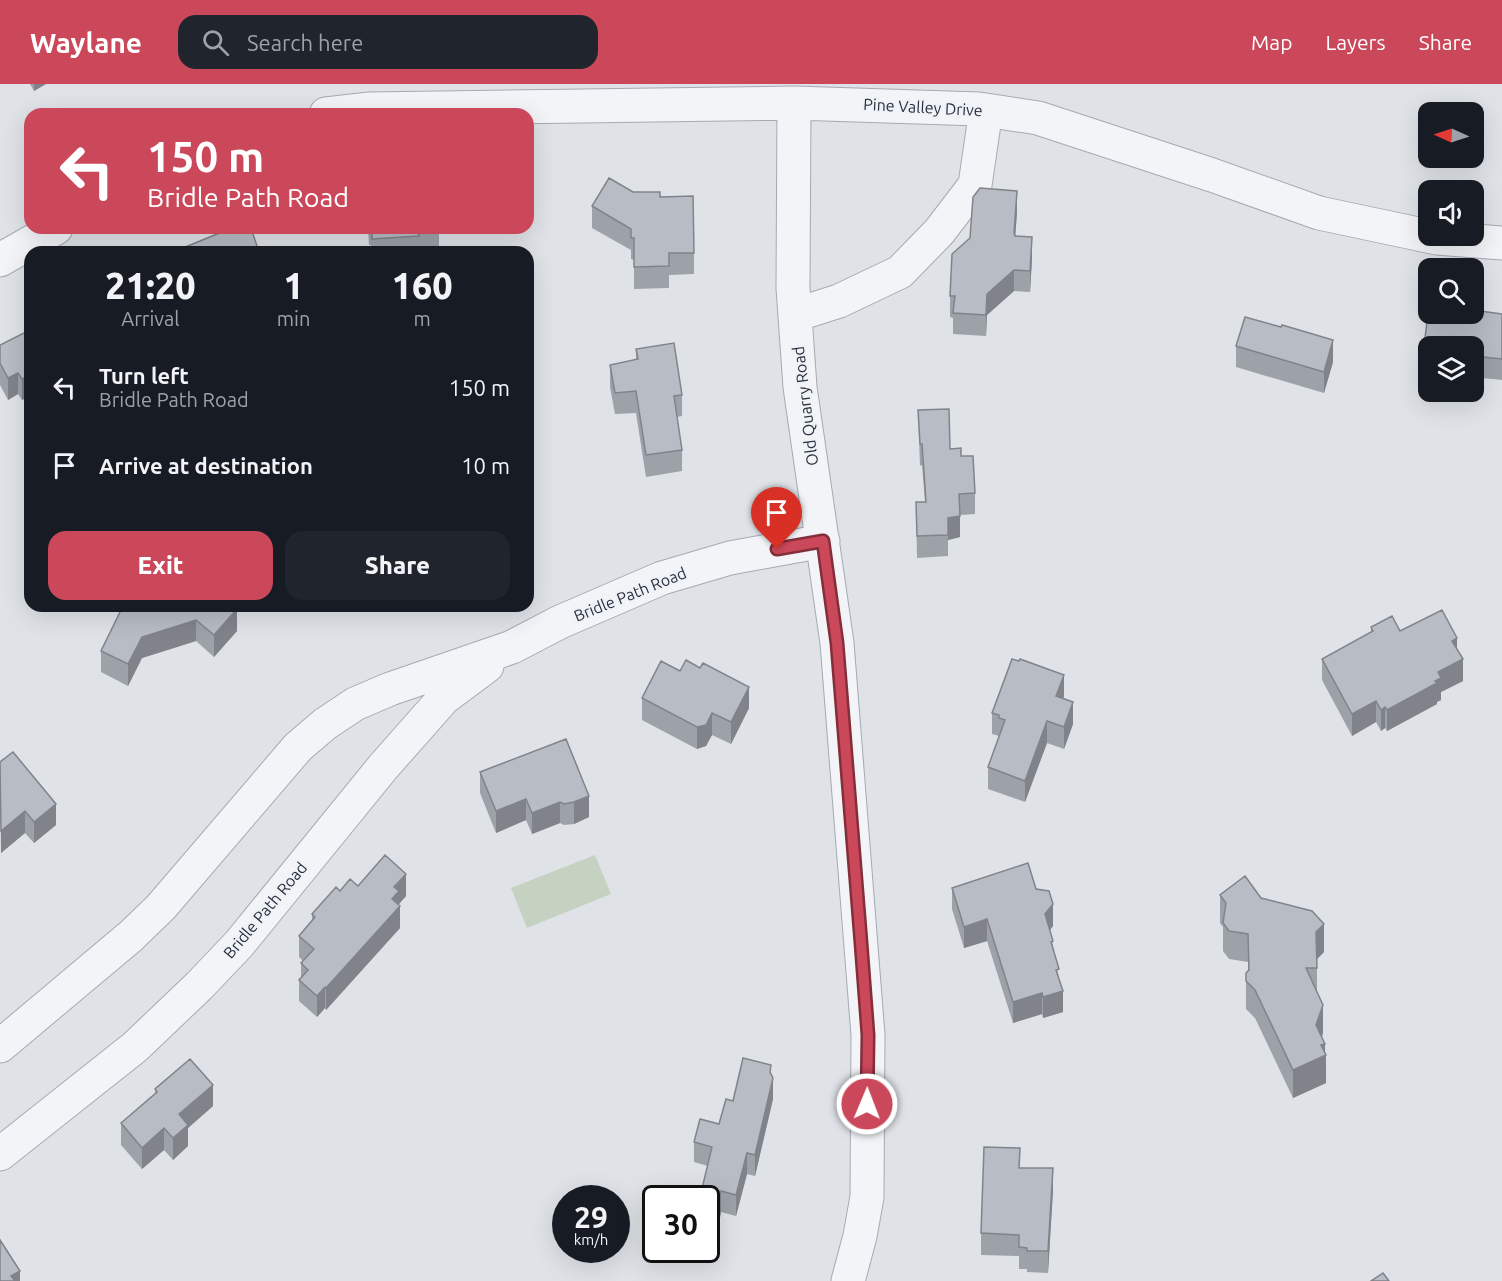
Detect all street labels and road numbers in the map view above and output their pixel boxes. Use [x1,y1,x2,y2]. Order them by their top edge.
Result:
street label: Pine Valley Drive [863,95,983,119]
street label: Old Quarry Road [789,345,821,467]
street label: Bridle Path Road [571,563,689,625]
street label: Bridle Path Road [220,858,310,962]

